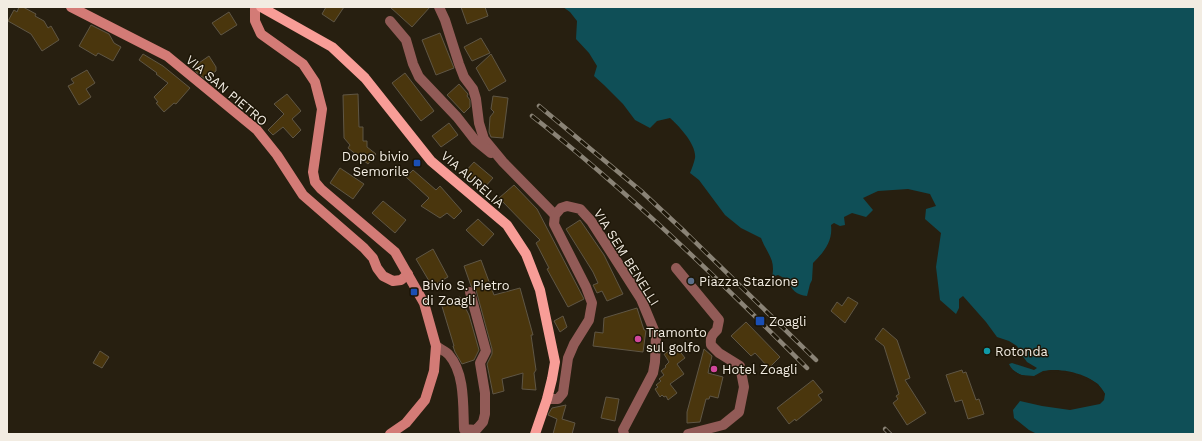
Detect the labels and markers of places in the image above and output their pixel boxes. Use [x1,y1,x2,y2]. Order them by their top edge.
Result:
place label: Dopo bivio Semorile [342,149,409,179]
marker: Dopo bivio Semorile [412,158,422,168]
place label: Piazza Stazione [699,274,798,289]
marker: Piazza Stazione [686,276,696,286]
place label: Bivio S. Pietro di Zoagli [422,278,510,308]
marker: Bivio S. Pietro di Zoagli [409,287,419,297]
place label: Zoagli [769,314,806,329]
marker: Zoagli [754,315,766,327]
place label: Tramonto sul golfo [646,325,707,355]
marker: Tramonto sul golfo [633,334,643,344]
place label: Rotonda [995,344,1049,359]
marker: Rotonda [982,346,992,356]
place label: Hotel Zoagli [722,362,797,377]
marker: Hotel Zoagli [709,364,719,374]

